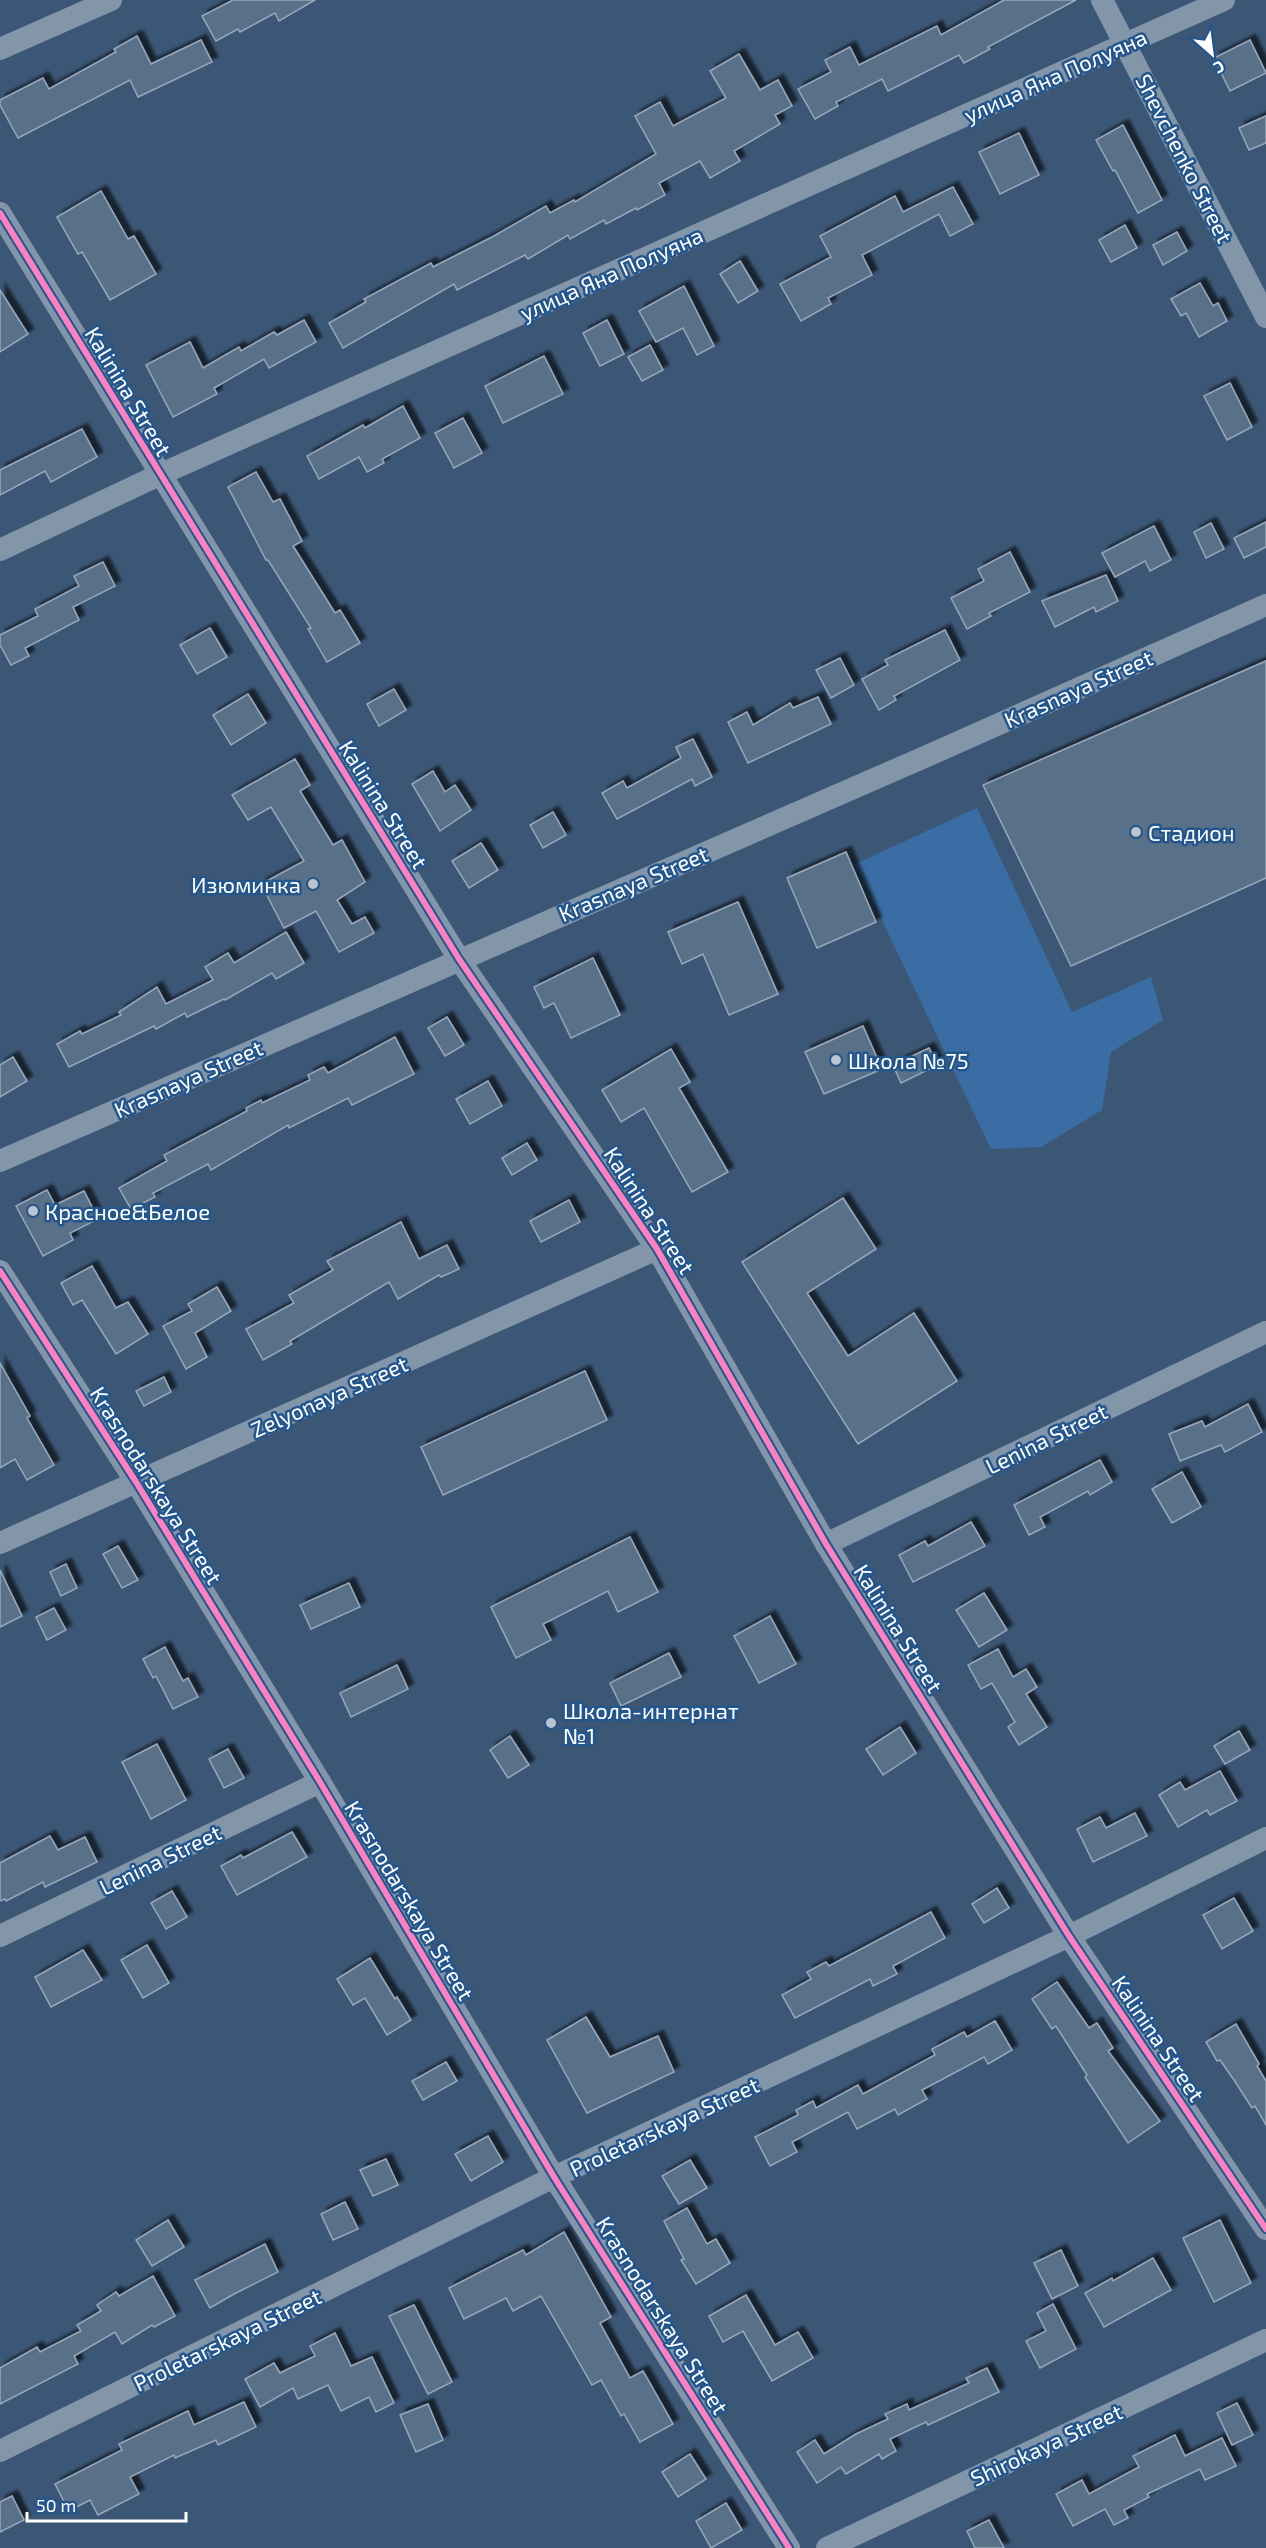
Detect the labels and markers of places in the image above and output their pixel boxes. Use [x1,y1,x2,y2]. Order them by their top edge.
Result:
place label: Стадион [1148,819,1235,845]
marker: Стадион [1129,825,1143,839]
place label: Изюминка [191,871,301,897]
marker: Изюминка [306,877,320,891]
place label: Школа №75 [848,1047,969,1073]
marker: Школа №75 [829,1053,843,1067]
place label: Красное&Белое [45,1198,210,1224]
marker: Красное&Белое [26,1204,40,1218]
place label: Школа-интернат №1 [563,1697,739,1748]
marker: Школа-интернат №1 [544,1716,558,1730]

